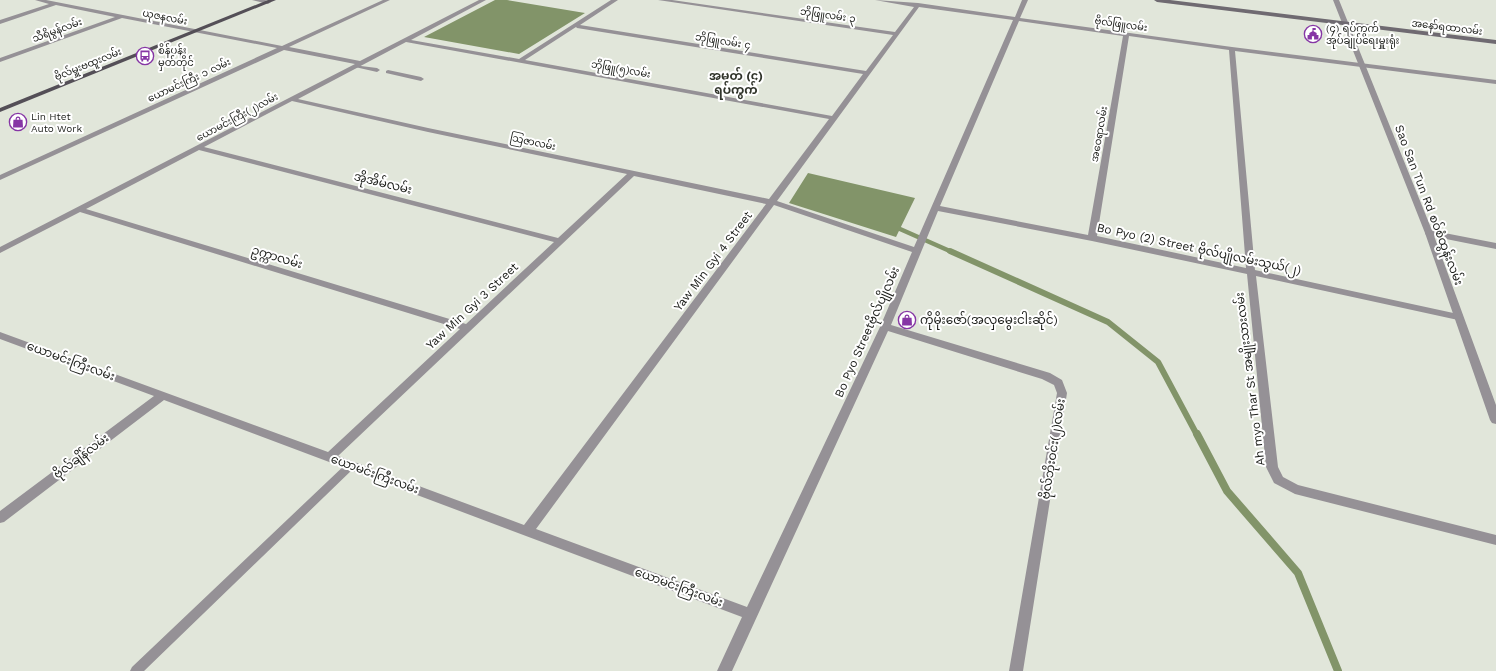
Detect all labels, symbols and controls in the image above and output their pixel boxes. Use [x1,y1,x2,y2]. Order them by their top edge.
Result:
street label: ဘိုဖြူလမ်း ၃ [799,4,857,27]
street label: ယုဇနလမ်း [141,5,189,30]
street label: ဗိုလ်ဖြူလမ်း [1093,13,1148,36]
street label: သီရိမွန်လမ်း [30,14,84,47]
street label: အနော်ရထာလမ်း [1411,15,1483,40]
place label: (၄) ရပ်ကွက် အုပ်ချုပ်ရေးမှူးရုံး [1326,21,1399,49]
public building icon: (၄) ရပ်ကွက် အုပ်ချုပ်ရေးမှူးရုံး [1303,24,1323,44]
street label: ဘိုဖြူလမ်း ၄ [694,29,752,54]
place label: စိန်ပန်း မှတ်တိုင် [158,43,194,71]
street label: ဗိုလ်မှူးဗထူးလမ်း [52,44,124,85]
bus stop icon: စိန်ပန်း မှတ်တိုင် [135,46,155,66]
street label: ယောမင်းကြီး ၁ လမ်း [145,54,233,107]
street label: ဘိုဖြူ(၅)လမ်း [590,56,652,83]
district label: အမှတ် (၄) ရပ်ကွက် [709,66,763,100]
street label: ယောမင်းကြီး(၂)လမ်း [193,89,281,146]
street label: အဝေရာလမ်း [1087,105,1112,163]
place label: Lin Htet Auto Work [31,111,82,134]
shop icon: Lin Htet Auto Work [8,112,28,132]
street label: Sao San Tun Rd စဝ်စံထွန်းလမ်း [1389,122,1468,288]
street label: သြဇာလမ်း [509,130,557,155]
street label: အိုအိမ်လမ်း [352,167,414,200]
street label: Yaw Min Gyi 4 Street [671,208,755,314]
street label: Bo Pyo (2) Street ဗိုလ်ပျိုလမ်းသွယ်(၂) [1095,219,1303,280]
street label: ဥက္ကာလမ်း [249,241,305,274]
street label: Yaw Min Gyi 3 Street [423,260,521,352]
street label: Bo Pyo Streetဗိုလ်ပျိုလမ်း [830,264,905,401]
street label: Ah myo Thar St အမျိုးသားလမ်း [1230,291,1271,467]
shop icon: ကိုမိုးဇော်(အလှမွေးငါးဆိုင်) [897,310,917,330]
place label: ကိုမိုးဇော်(အလှမွေးငါးဆိုင်) [920,311,1058,330]
street label: ယောမင်းကြီးလမ်း [24,337,118,386]
street label: ဗိုလ်ဘိုးဝင်း(၂)လမ်း [1036,397,1071,501]
street label: ဗိုလ်ချိန်လမ်း [49,429,113,484]
street label: ယောမင်းကြီးလမ်း [328,450,422,499]
street label: ယောမင်းကြီးလမ်း [632,563,726,612]

